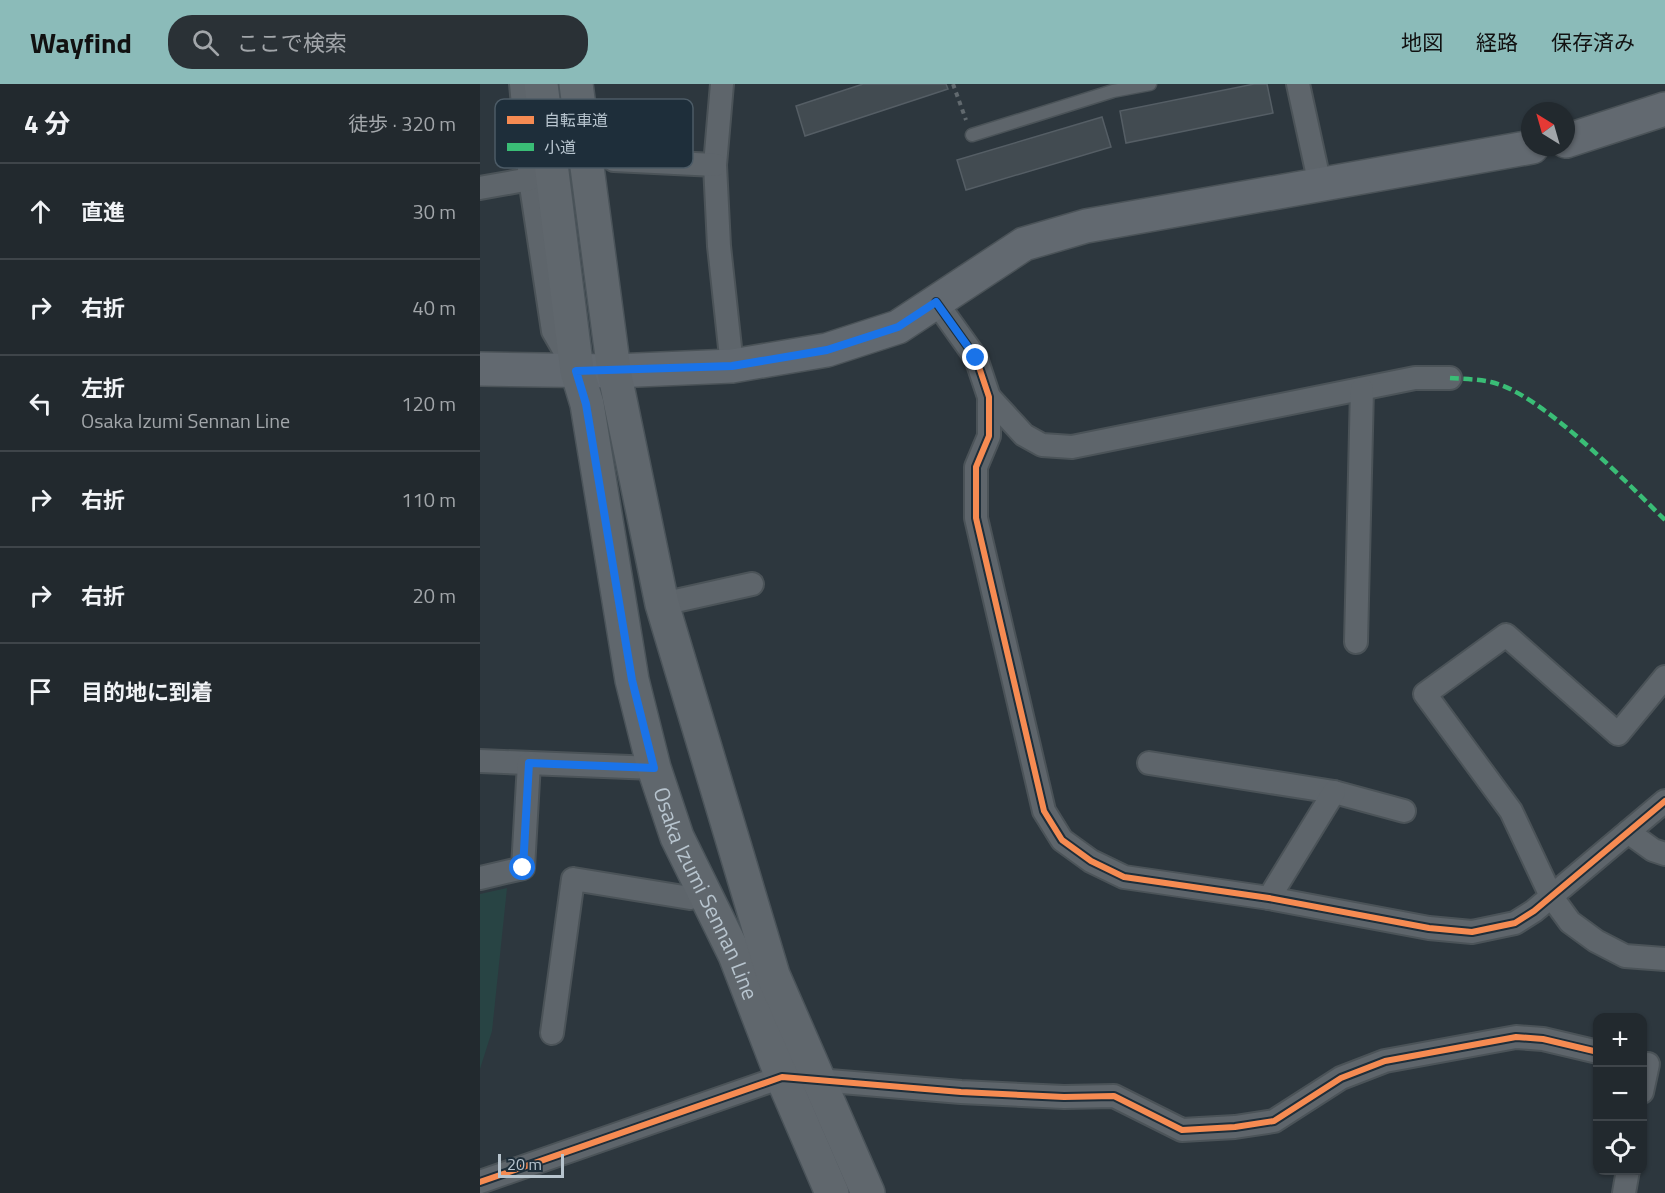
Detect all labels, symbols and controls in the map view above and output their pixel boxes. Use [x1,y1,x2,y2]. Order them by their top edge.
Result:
search box [168,15,588,69]
text: Wayfind [30,21,132,64]
icon: search [189,26,222,59]
text: ここで検索 [237,26,347,60]
text: 地図 [1401,26,1443,58]
text: 経路 [1476,26,1518,58]
text: 保存済み [1551,26,1635,58]
legend [495,99,693,168]
north arrow [1521,102,1575,156]
text: 4 分 [24,104,70,143]
text: 徒歩 · 320 m [348,108,456,139]
text: 自転車道 [544,108,608,132]
text: 小道 [544,135,576,159]
icon: ahead [24,195,57,228]
text: 直進 [81,195,125,229]
text: 30 m [412,196,456,227]
icon: right [24,291,57,324]
text: 右折 [81,291,125,325]
text: 40 m [412,292,456,323]
route end [962,344,988,370]
text: 左折 [81,371,125,405]
icon: left [24,387,57,420]
text: 120 m [401,388,456,419]
text: Osaka Izumi Sennan Line [81,405,290,436]
icon: right [24,483,57,516]
text: 右折 [81,483,125,517]
text: 110 m [401,484,456,515]
icon: right [24,579,57,612]
text: 右折 [81,579,125,613]
text: 20 m [412,580,456,611]
icon: arrive [24,675,57,708]
text: 目的地に到着 [81,675,213,709]
street label: Osaka Izumi Sennan Line [644,782,768,1005]
route start [509,854,535,880]
map controls [1593,1013,1647,1175]
button: + [1593,1013,1647,1067]
button: − [1593,1067,1647,1121]
button: locate [1593,1121,1647,1175]
scale bar [498,1151,564,1178]
text: 20 m [507,1152,542,1176]

